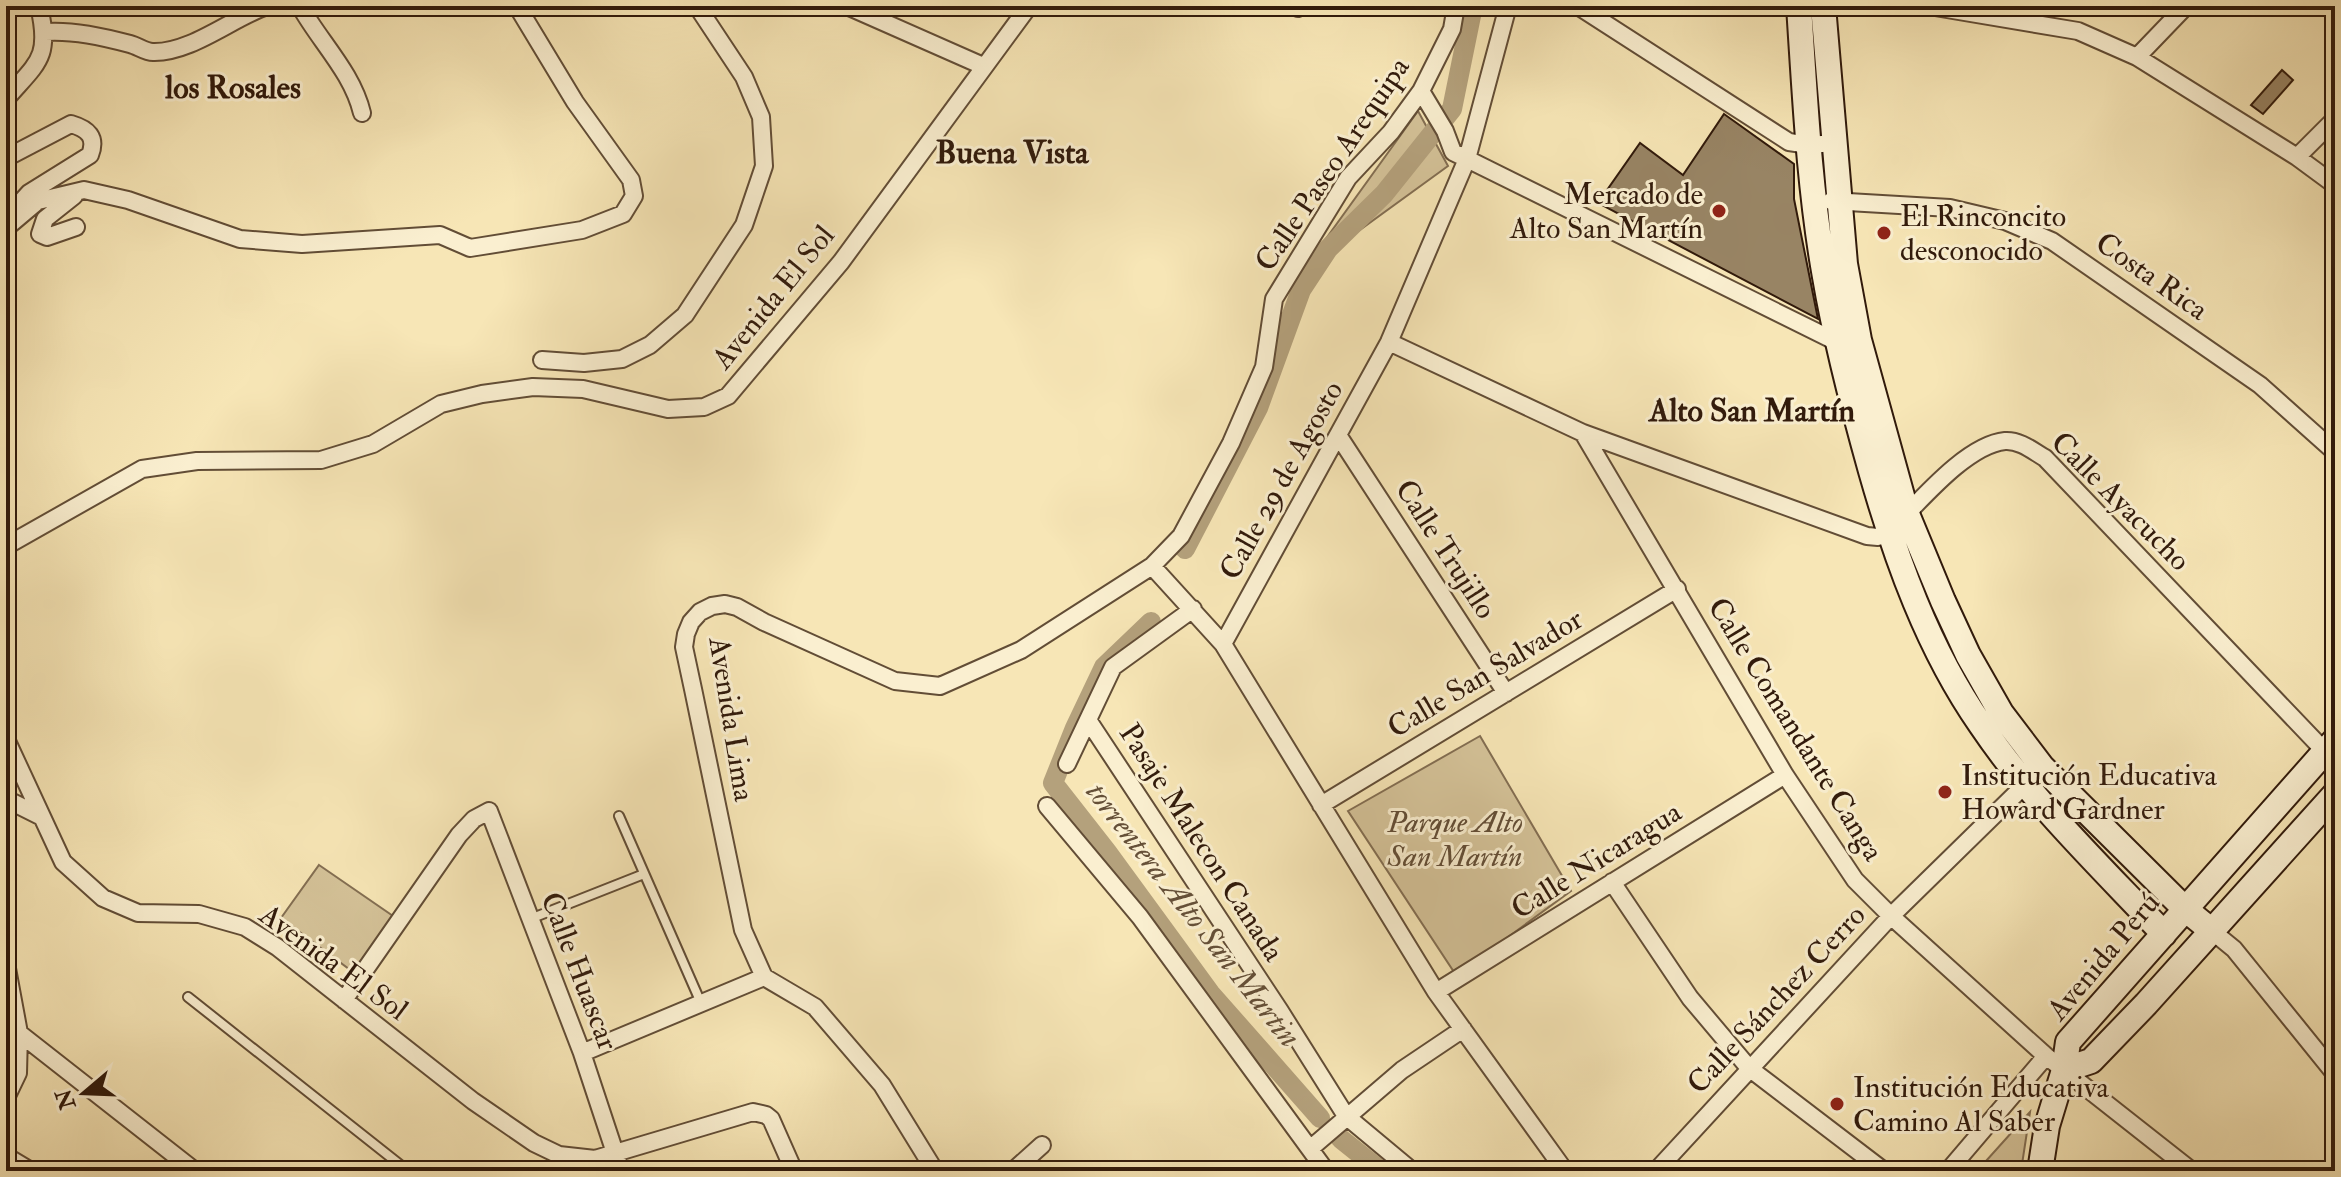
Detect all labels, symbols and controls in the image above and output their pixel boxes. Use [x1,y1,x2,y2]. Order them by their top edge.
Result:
street label: Calle Paseo Arequipa [1247,50,1418,278]
district label: los Rosales [164,68,301,108]
district label: Buena Vista [936,133,1089,173]
place label: Mercado de Alto San Martín [1509,176,1703,247]
place label: El Rinconcito desconocido [1900,198,2066,269]
marker: Mercado de Alto San Martín [1710,202,1728,220]
street label: Avenida El Sol [703,218,843,378]
marker: El Rinconcito desconocido [1875,224,1893,242]
street label: Costa Rica [2088,224,2216,329]
street label: Calle 29 de Agosto [1212,374,1351,586]
district label: Alto San Martín [1647,391,1856,431]
street label: Calle Ayacucho [2043,424,2198,579]
street label: Calle Trujillo [1387,473,1504,626]
street label: Calle Comandante Canga [1699,591,1892,868]
street label: Calle San Salvador [1381,601,1590,746]
street label: Avenida Lima [700,633,763,804]
street label: Pasaje Malecon Canada [1111,716,1293,969]
place label: Institución Educativa Howard Gardner [1961,757,2218,828]
water label: torrentera Alto San Martin [1077,774,1309,1055]
marker: Institución Educativa Howard Gardner [1936,783,1954,801]
street label: Calle Nicaragua [1504,793,1689,927]
park label: Parque Alto San Martín [1386,804,1523,875]
street label: Avenida Perú [2038,885,2168,1029]
street label: Calle Huascar [532,887,627,1055]
street label: Avenida El Sol [251,896,415,1029]
street label: Calle Sánchez Cerro [1679,897,1873,1102]
north arrow [44,1053,124,1133]
place label: Institución Educativa Camino Al Saber [1853,1069,2110,1140]
text: N [49,1085,83,1114]
marker: Institución Educativa Camino Al Saber [1828,1095,1846,1113]

